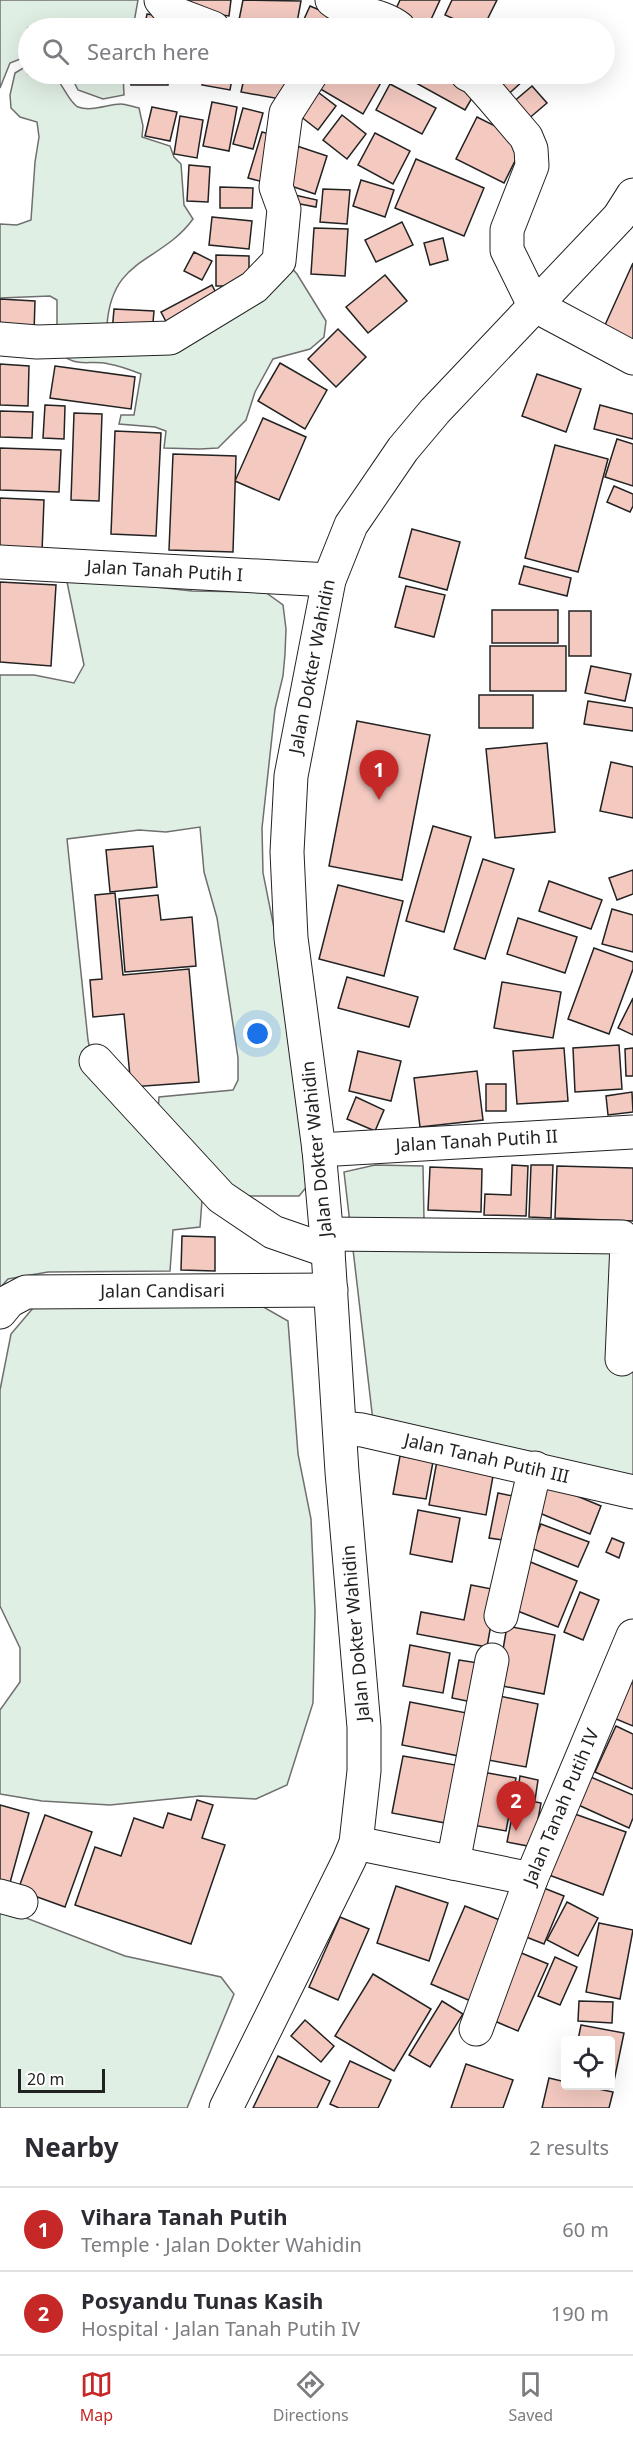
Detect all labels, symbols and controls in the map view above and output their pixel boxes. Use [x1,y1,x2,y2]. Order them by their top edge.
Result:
search box [18,18,615,84]
icon: search [39,35,72,68]
text: Search here [87,36,209,66]
street label: Jalan Tanah Putih I [84,554,244,586]
street label: Jalan Dokter Wahidin [282,577,340,758]
pin: 1 [360,750,398,800]
your location [243,1019,272,1048]
street label: Jalan Dokter Wahidin [295,1060,337,1240]
street label: Jalan Tanah Putih II [393,1123,559,1157]
street label: Jalan Candisari [98,1278,225,1303]
street label: Jalan Tanah Putih III [400,1427,572,1488]
street label: Jalan Dokter Wahidin [335,1544,375,1724]
street label: Jalan Tanah Putih IV [516,1725,604,1890]
pin: 2 [496,1782,536,1831]
map controls [561,2036,615,2090]
button: locate [561,2036,615,2090]
scale bar [18,2066,105,2094]
text: 20 m [27,2068,64,2090]
text: Nearby [24,2129,119,2165]
text: 2 results [529,2134,609,2161]
text: Vihara Tanah Putih [81,2201,288,2231]
text: 1 [38,2216,49,2243]
text: 60 m [562,2216,609,2243]
text: Temple · Jalan Dokter Wahidin [81,2231,362,2258]
text: Posyandu Tunas Kasih [81,2285,323,2315]
text: 2 [38,2300,49,2327]
text: 190 m [551,2300,609,2327]
text: Hospital · Jalan Tanah Putih IV [81,2315,360,2342]
tab: Map [80,2368,113,2426]
tab: Directions [273,2368,349,2426]
tab: Saved [508,2368,553,2426]

